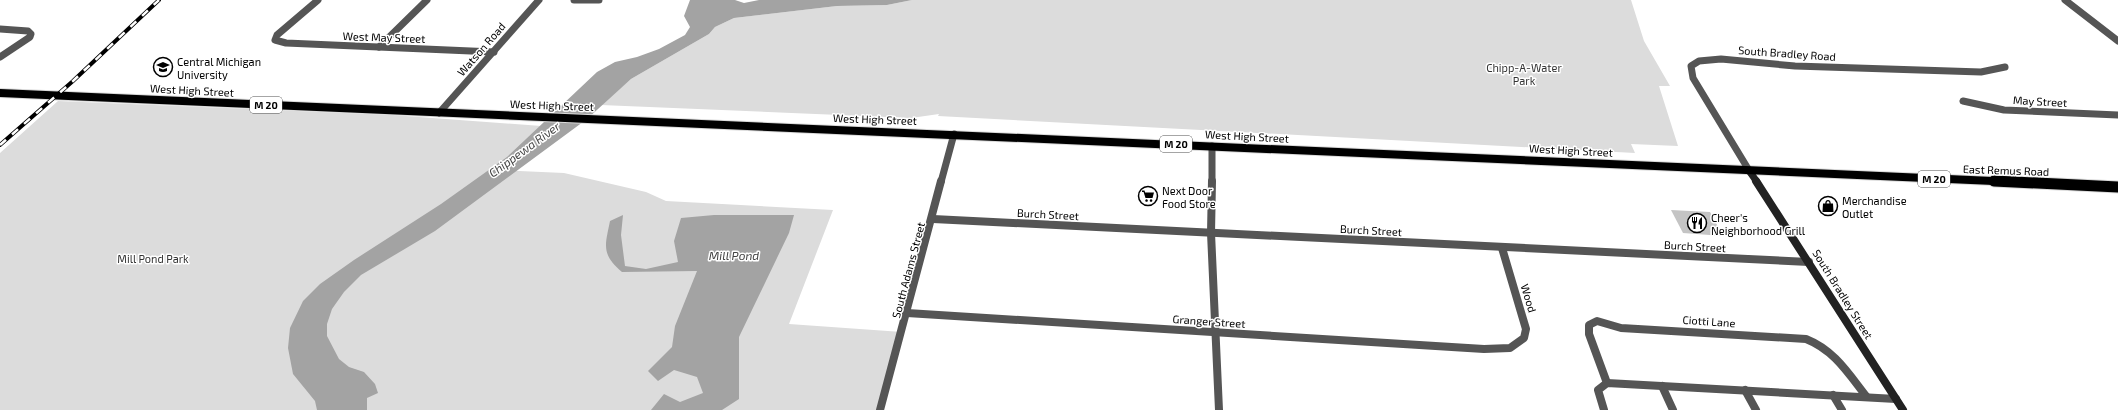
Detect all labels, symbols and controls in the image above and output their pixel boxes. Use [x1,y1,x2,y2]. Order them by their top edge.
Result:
street label: Watson Road [454,20,508,78]
street label: West May Street [342,29,426,45]
street label: South Bradley Road [1738,43,1836,63]
place label: Central Michigan University [177,55,261,81]
school or university icon: Central Michigan University [152,56,174,78]
park label: Chipp-A-Water Park [1486,61,1562,87]
street label: West High Street [150,81,234,99]
street label: May Street [2013,93,2067,109]
road number: M 20 [250,97,282,113]
street label: West High Street [510,97,594,113]
street label: West High Street [833,111,917,127]
water label: Chippewa River [486,118,563,180]
street label: West High Street [1205,127,1289,145]
road number: M 20 [1160,136,1192,152]
street label: West High Street [1529,141,1613,159]
street label: East Remus Road [1963,162,2049,178]
road number: M 20 [1918,171,1950,187]
place label: Next Door Food Store [1162,184,1216,210]
supermarket icon: Next Door Food Store [1137,185,1159,207]
place label: Merchandise Outlet [1842,194,1907,220]
shop icon: Merchandise Outlet [1817,195,1839,217]
street label: Burch Street [1017,206,1079,222]
place label: Cheer's Neighborhood Grill [1711,211,1806,237]
restaurant icon: Cheer's Neighborhood Grill [1686,212,1708,234]
street label: South Adams Street [889,221,927,319]
street label: Burch Street [1340,222,1402,238]
street label: Burch Street [1664,238,1726,254]
street label: South Bradley Street [1810,247,1876,341]
water label: Mill Pond [709,248,759,262]
park label: Mill Pond Park [117,252,189,265]
street label: Wood [1519,282,1539,314]
street label: Granger Street [1172,312,1246,330]
street label: Ciotti Lane [1682,313,1736,329]

